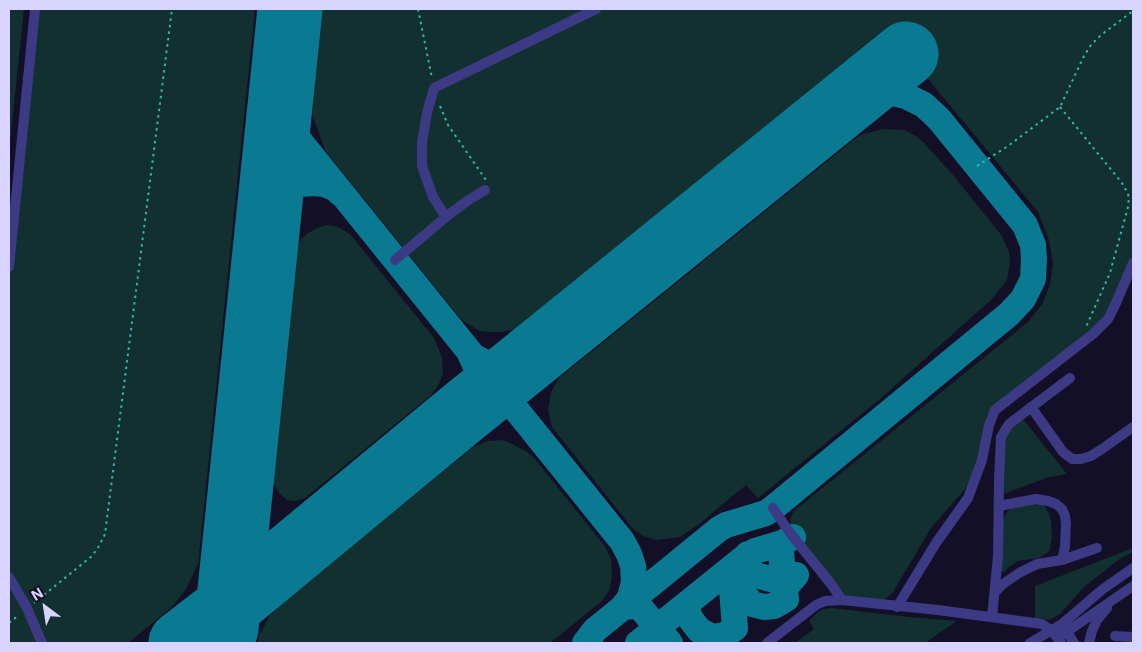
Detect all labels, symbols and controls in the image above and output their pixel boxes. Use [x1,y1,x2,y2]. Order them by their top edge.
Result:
north arrow [20,582,70,632]
text: N [28,584,46,604]

